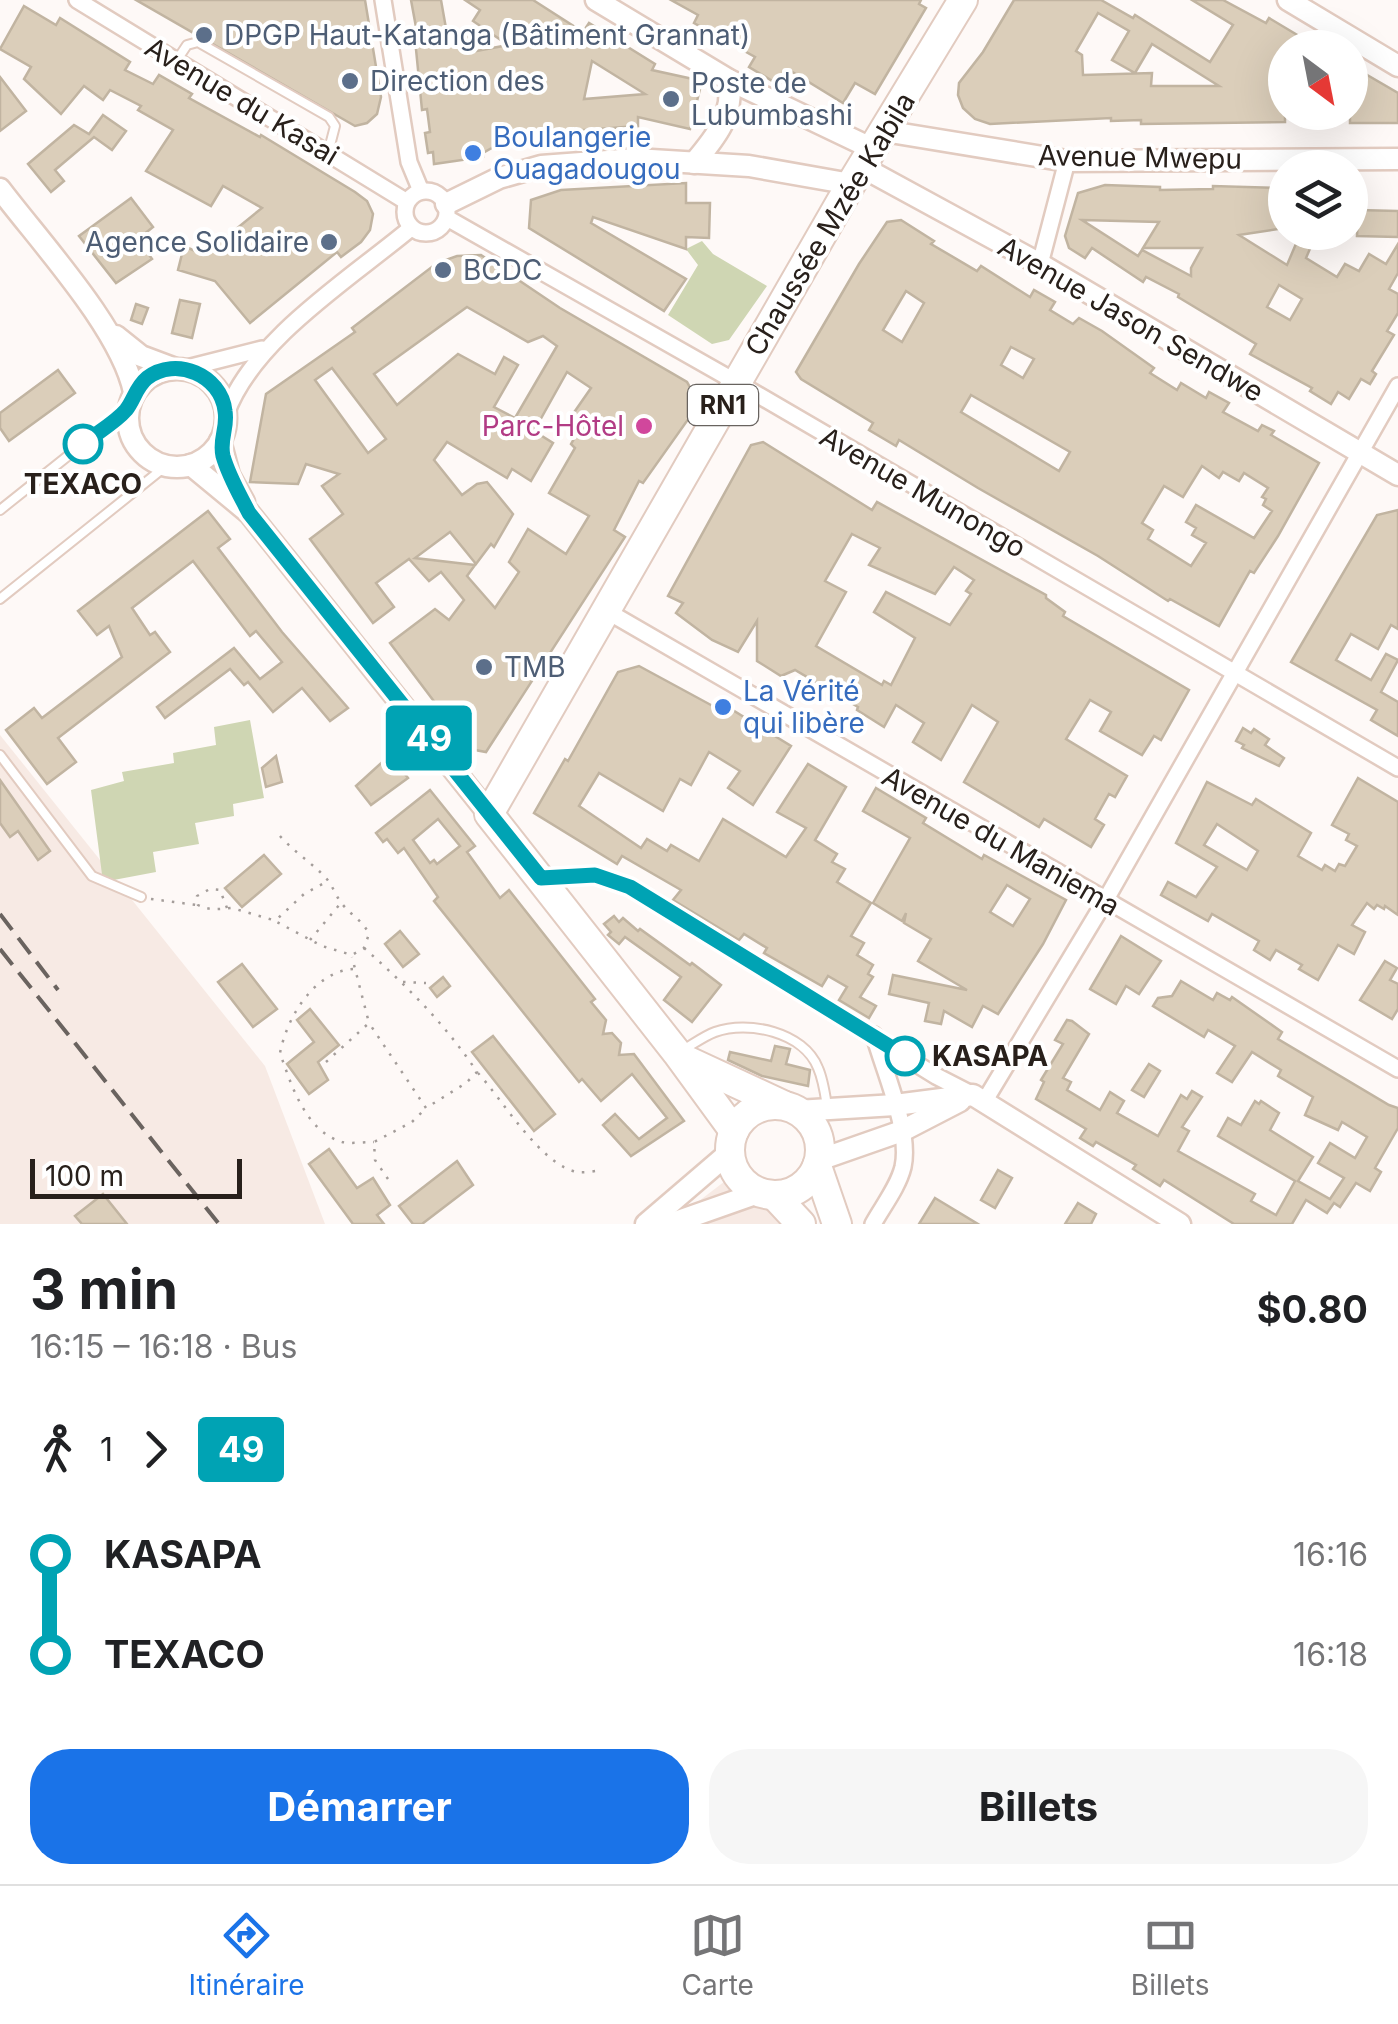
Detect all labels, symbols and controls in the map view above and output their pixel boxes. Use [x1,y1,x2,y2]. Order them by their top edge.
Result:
place label: DPGP Haut-Katanga (Bâtiment Grannat) [224,18,750,52]
marker: DPGP Haut-Katanga (Bâtiment Grannat) [193,24,215,46]
street label: Avenue du Kasai [139,30,345,172]
north arrow [1268,30,1368,130]
map controls [1268,30,1368,250]
place label: Direction des [370,64,545,98]
place label: Poste de Lubumbashi [691,66,853,132]
marker: Direction des [339,70,361,92]
street label: Chaussée Mzée Kabila [738,86,922,362]
marker: Poste de Lubumbashi [660,88,682,110]
place label: Boulangerie Ouagadougou [493,120,681,186]
street label: Avenue Mwepu [1038,138,1242,176]
marker: Boulangerie Ouagadougou [462,142,484,164]
button: layers [1268,150,1368,250]
place label: Agence Solidaire [85,225,309,259]
street label: Avenue Jason Sendwe [992,229,1270,409]
marker: Agence Solidaire [318,231,340,253]
place label: BCDC [463,253,542,287]
marker: BCDC [432,259,454,281]
road number: RN1 [688,385,758,425]
place label: Parc-Hôtel [482,409,624,443]
marker: Parc-Hôtel [633,415,655,437]
street label: Avenue Munongo [814,419,1032,565]
marker: TEXACO [64,425,102,463]
place label: TEXACO [24,467,142,501]
place label: TMB [504,650,566,684]
marker: TMB [473,656,495,678]
place label: La Vérité qui libère [743,674,865,740]
marker: La Vérité qui libère [712,696,734,718]
line badge: 49 [384,706,474,770]
text: 49 [406,717,452,759]
street label: Avenue du Maniema [876,759,1126,923]
marker: KASAPA [886,1037,924,1075]
place label: KASAPA [932,1039,1048,1073]
scale bar [30,1154,242,1198]
text: 100 m [45,1159,124,1193]
text: 3 min [30,1256,178,1322]
text: $0.80 [1257,1286,1368,1332]
text: 16:15 – 16:18 · Bus [30,1327,297,1366]
icon: walk [30,1422,85,1477]
icon: forward [128,1422,183,1477]
text: 49 [218,1428,264,1470]
text: 1 [100,1430,113,1469]
text: KASAPA [104,1531,262,1577]
text: 16:16 [1293,1535,1368,1574]
text: TEXACO [104,1631,265,1677]
text: 16:18 [1293,1635,1368,1674]
button: Démarrer [30,1749,689,1864]
button: Billets [709,1749,1368,1864]
tab: Itinéraire [188,1908,305,2002]
tab: Carte [682,1908,754,2002]
tab: Billets [1131,1908,1210,2002]

